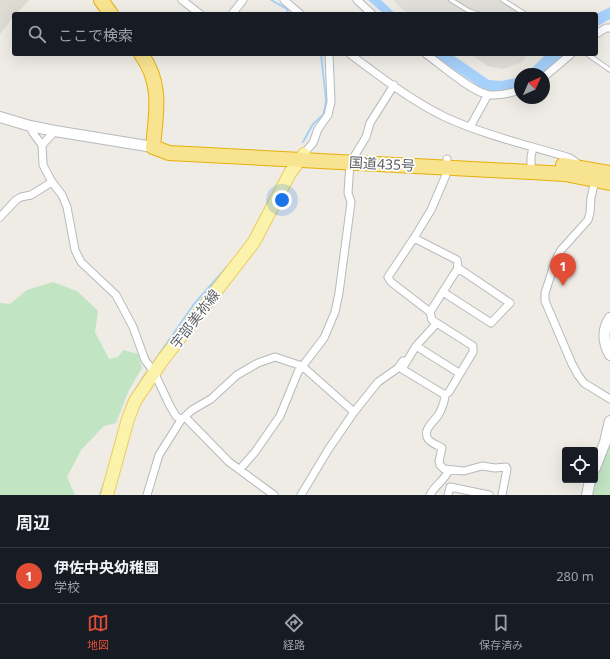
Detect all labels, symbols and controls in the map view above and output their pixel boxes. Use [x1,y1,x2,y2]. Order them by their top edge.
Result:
search box [12,12,598,56]
icon: search [26,23,48,45]
text: ここで検索 [58,25,133,45]
north arrow [514,68,550,104]
street label: 国道435号 [349,152,415,175]
your location [272,190,292,210]
pin: 1 [550,253,576,286]
street label: 宇部美祢線 [166,285,224,352]
map controls [562,447,598,483]
button: locate [562,447,598,483]
text: 周辺 [16,511,50,534]
text: 伊佐中央幼稚園 [54,557,159,577]
text: 1 [25,567,33,585]
text: 280 m [556,567,594,585]
text: 学校 [54,578,80,596]
tab: 地図 [87,612,109,652]
tab: 経路 [283,612,305,652]
tab: 保存済み [479,612,523,652]

